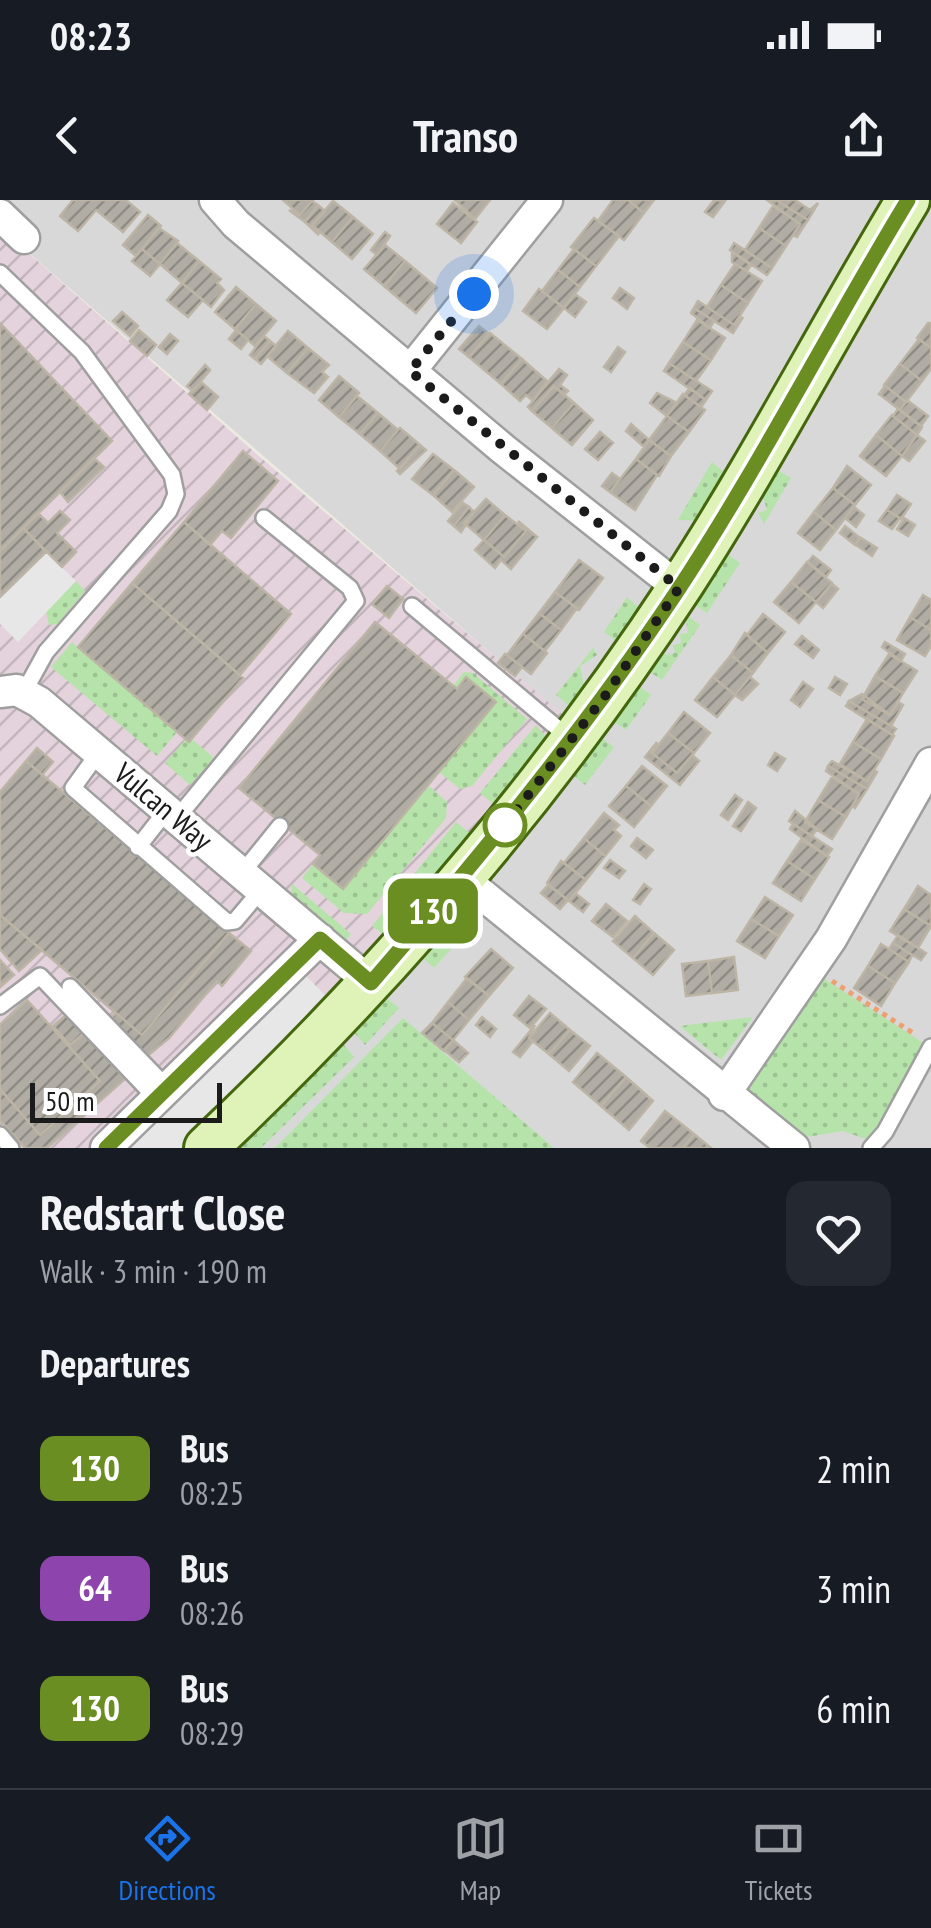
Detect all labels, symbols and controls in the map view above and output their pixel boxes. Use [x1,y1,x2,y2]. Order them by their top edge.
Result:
text: 08:23 [50,11,132,60]
text: Transo [413,106,518,164]
icon: back [40,108,95,163]
icon: share [836,108,891,163]
your location [449,269,499,319]
street label: Vulcan Way [106,753,222,859]
unlabelled marker [484,804,526,846]
line badge: 130 [376,878,490,944]
text: 130 [408,888,458,934]
scale bar [30,1078,222,1123]
text: 50 m [45,1082,94,1119]
text: Redstart Close [40,1181,286,1243]
button: heart [786,1181,891,1286]
text: Walk · 3 min · 190 m [40,1250,267,1292]
text: Departures [40,1338,190,1387]
text: Bus [180,1423,229,1472]
text: 2 min [816,1444,891,1493]
text: 130 [70,1445,120,1491]
text: 08:25 [180,1472,244,1514]
text: Bus [180,1543,229,1592]
text: 3 min [816,1564,891,1613]
text: 64 [78,1565,112,1611]
text: 08:26 [180,1592,244,1634]
text: Bus [180,1663,229,1712]
text: 6 min [816,1684,891,1733]
text: 130 [70,1685,120,1731]
text: 08:29 [180,1712,244,1754]
tab: Directions [118,1811,216,1908]
tab: Map [453,1811,508,1908]
tab: Tickets [745,1811,813,1908]

